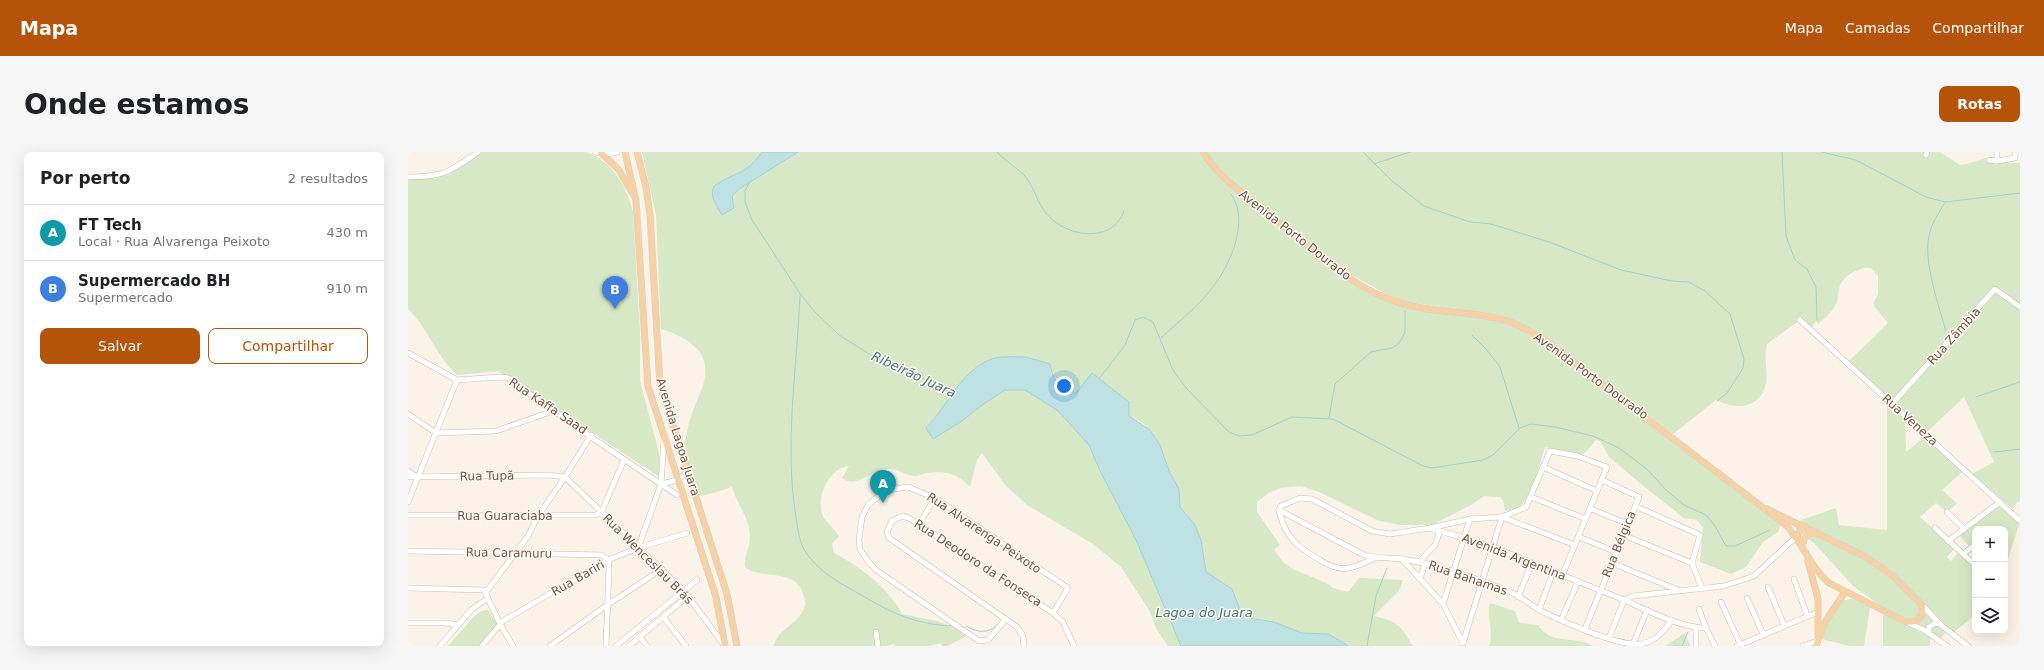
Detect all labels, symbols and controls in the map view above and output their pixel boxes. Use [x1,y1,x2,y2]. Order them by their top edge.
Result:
text: Mapa [20,17,78,39]
text: Mapa [1785,20,1823,36]
text: Camadas [1845,20,1910,36]
text: Compartilhar [1932,20,2024,36]
button: Rotas [1939,86,2020,122]
text: Onde estamos [24,88,250,121]
text: Por perto [40,168,130,188]
text: 2 resultados [288,171,368,186]
street label: Avenida Porto Dourado [1236,187,1354,283]
text: FT Tech [78,216,142,234]
text: A [48,225,58,240]
text: 430 m [326,225,368,240]
text: Local · Rua Alvarenga Peixoto [78,234,270,249]
text: Supermercado BH [78,272,230,290]
pin: B [602,276,628,309]
text: B [48,281,58,296]
text: 910 m [326,281,368,296]
text: Supermercado [78,290,173,305]
street label: Rua Zâmbia [1925,305,1983,367]
button: Salvar [40,328,200,364]
button: Compartilhar [208,328,368,364]
street label: Avenida Porto Dourado [1531,330,1651,422]
water label: Ribeirão Juara [869,348,958,401]
street label: Rua Kaffa Saad [506,375,590,437]
street label: Avenida Lagoa Juara [653,376,703,498]
your location [1054,376,1074,396]
street label: Rua Veneza [1879,391,1941,449]
street label: Rua Tupã [460,469,514,483]
pin: A [870,470,896,503]
street label: Rua Alvarenga Peixoto [924,490,1044,576]
street label: Rua Guaraciaba [457,509,553,523]
street label: Rua Bélgica [1599,509,1639,579]
street label: Rua Wenceslau Brás [600,511,696,607]
street label: Rua Deodoro da Fonseca [912,517,1044,609]
map controls [1972,526,2008,634]
button: + [1972,526,2008,562]
street label: Avenida Argentina [1460,531,1568,583]
street label: Rua Caramuru [466,545,552,561]
street label: Rua Bariri [549,557,607,599]
street label: Rua Bahamas [1427,558,1509,598]
button: − [1972,562,2008,598]
button: layers [1972,598,2008,634]
water label: Lagoa do Juara [1155,605,1253,620]

